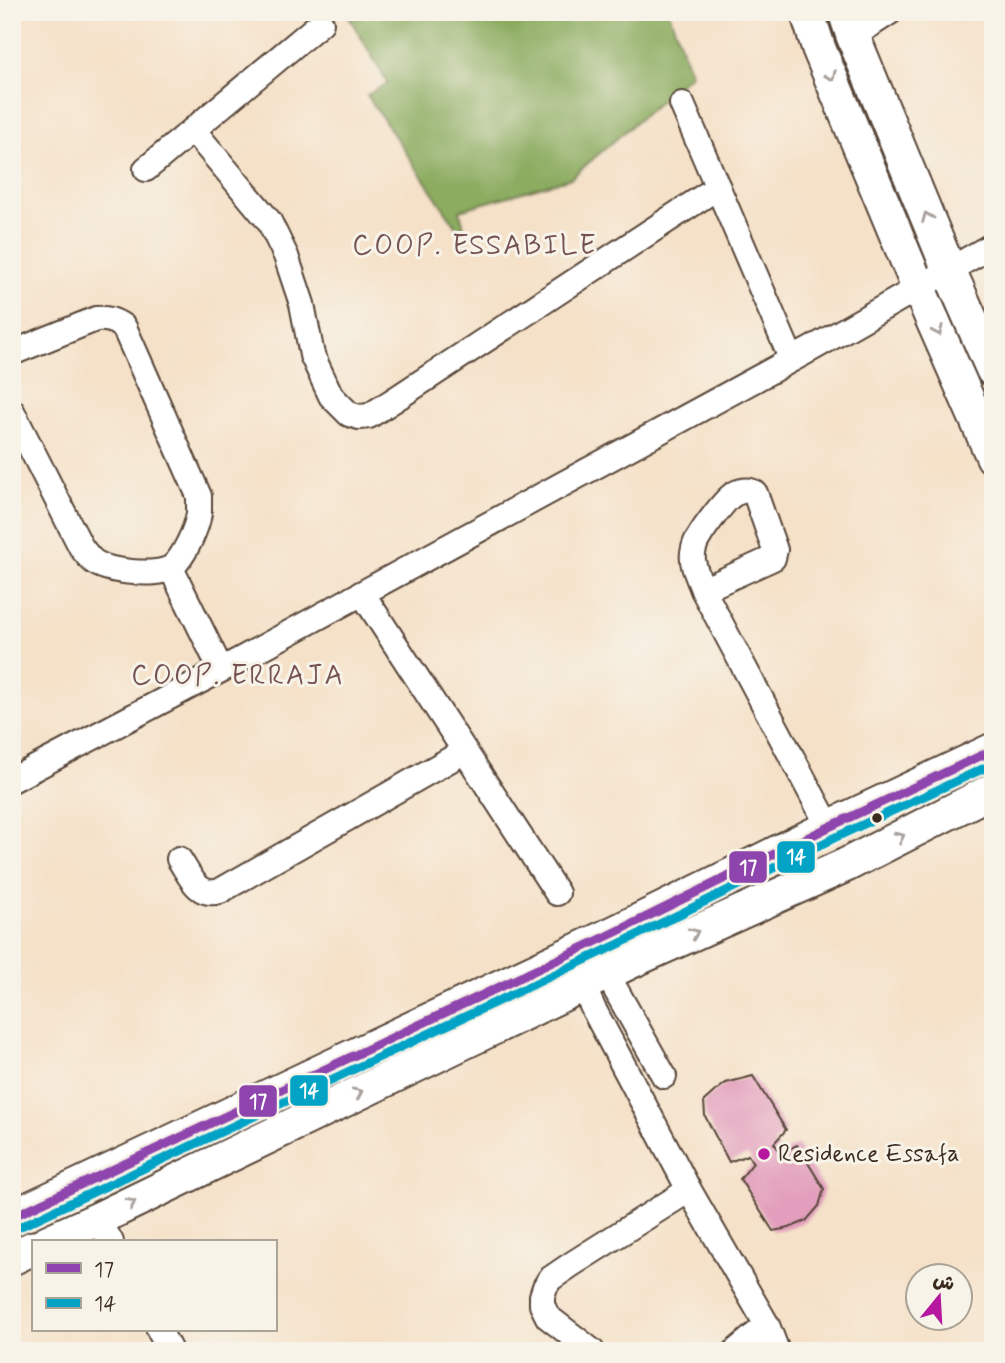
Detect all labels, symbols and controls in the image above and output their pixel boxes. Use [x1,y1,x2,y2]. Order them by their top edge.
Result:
one-way arrow [823,69,837,81]
one-way arrow [921,212,935,224]
district label: COOP. ESSABILE [352,228,598,265]
one-way arrow [930,324,944,336]
district label: COOP. ERRAJA [131,658,345,695]
unlabelled marker [870,811,884,825]
one-way arrow [893,831,905,845]
line badge: 14 [776,840,816,874]
text: 14 [786,845,806,870]
line badge: 17 [728,850,768,884]
text: 17 [739,856,757,881]
one-way arrow [687,927,700,941]
line badge: 14 [289,1074,329,1107]
text: 14 [299,1079,319,1104]
line badge: 17 [238,1084,278,1118]
one-way arrow [351,1088,363,1102]
text: 17 [249,1090,267,1115]
place label: Residence Essafa [778,1139,960,1170]
marker: Residence Essafa [756,1146,772,1162]
one-way arrow [124,1197,136,1211]
legend [32,1240,276,1332]
text: 17 [94,1256,114,1284]
north arrow [904,1262,974,1332]
text: ش [930,1267,958,1297]
text: 14 [94,1290,116,1318]

